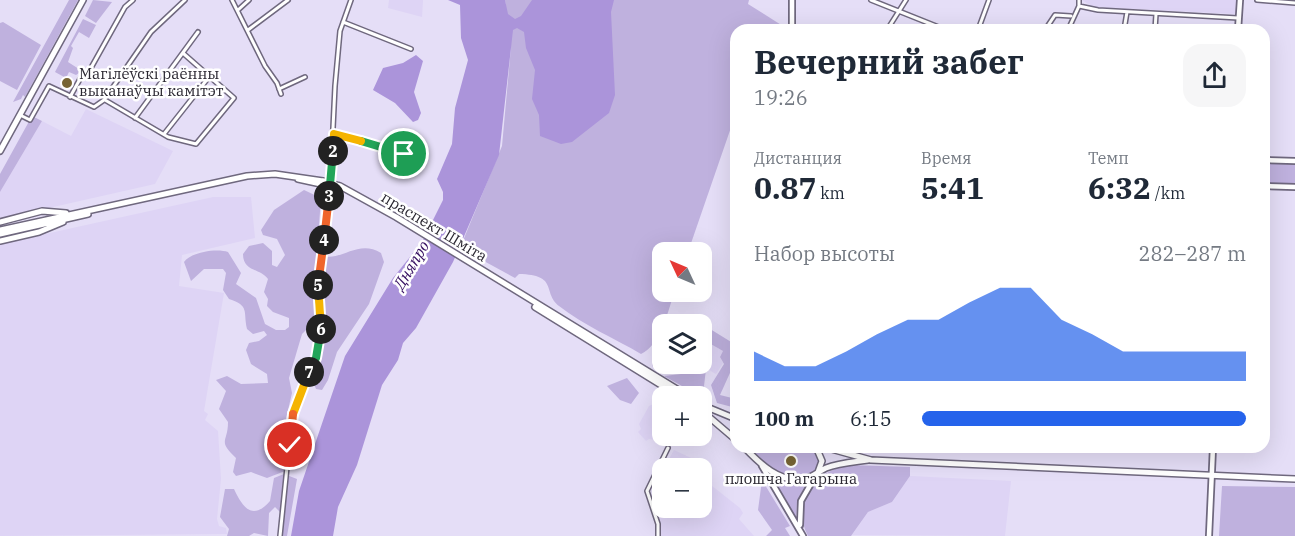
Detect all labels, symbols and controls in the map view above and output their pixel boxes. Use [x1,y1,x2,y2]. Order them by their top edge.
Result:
text: Вечерний забег [754,40,1024,83]
button: share [1183,44,1246,107]
place label: Магілёўскі раённы выканаўчы камітэт [79,64,224,100]
marker: Магілёўскі раённы выканаўчы камітэт [60,76,74,90]
text: 19:26 [754,84,808,111]
pin [378,128,429,179]
pin: 2 [318,136,348,166]
icon: arrive [387,137,420,170]
text: 2 [328,141,338,161]
text: Дистанция [754,148,842,168]
text: Время [921,148,972,168]
text: Темп [1088,148,1129,168]
text: 0.87 [754,168,816,207]
text: 5:41 [921,168,984,207]
text: 6:32 [1088,168,1151,207]
pin: 3 [314,181,344,211]
text: km [816,183,845,203]
text: /km [1151,183,1185,203]
text: 3 [324,186,334,206]
street label: праспект Шміта [378,187,491,266]
pin: 4 [309,225,339,255]
text: 4 [319,230,329,250]
water label: Дняпро [388,237,433,295]
text: Набор высоты [754,240,895,267]
text: 282–287 m [1139,240,1246,267]
north arrow [652,242,712,302]
map controls [652,242,712,518]
pin: 5 [303,270,333,300]
text: 5 [313,275,323,295]
pin: 6 [306,314,336,344]
button: layers [652,314,712,374]
text: 6 [316,319,326,339]
pin: 7 [294,357,324,387]
text: 7 [304,362,314,382]
button: + [652,386,712,446]
text: 100 m [754,405,814,432]
text: 6:15 [850,405,892,432]
pin [264,419,315,470]
icon: check [273,428,306,461]
marker: плошча Гагарына [784,454,798,468]
button: − [652,458,712,518]
place label: плошча Гагарына [725,469,857,488]

